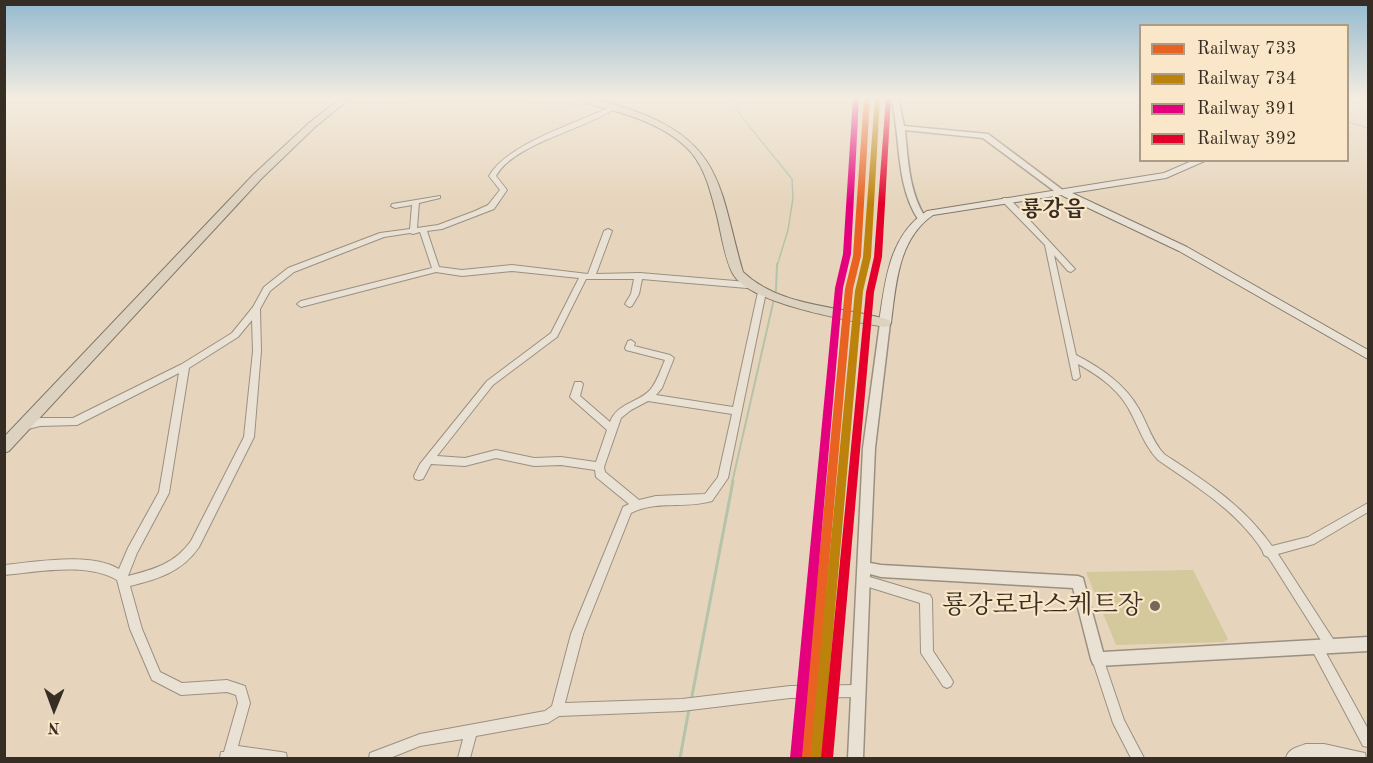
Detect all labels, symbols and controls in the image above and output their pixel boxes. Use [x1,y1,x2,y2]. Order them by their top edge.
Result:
legend [1139,24,1349,162]
text: Railway 733 [1197,40,1296,58]
text: Railway 734 [1197,70,1296,88]
text: Railway 391 [1197,100,1296,118]
text: Railway 392 [1197,130,1296,148]
district label: 룡강읍 [1021,197,1085,223]
place label: 룡강로라스케트장 [942,590,1143,622]
marker: 룡강로라스케트장 [1148,599,1162,613]
north arrow [24,679,84,739]
text: N [47,719,60,735]

